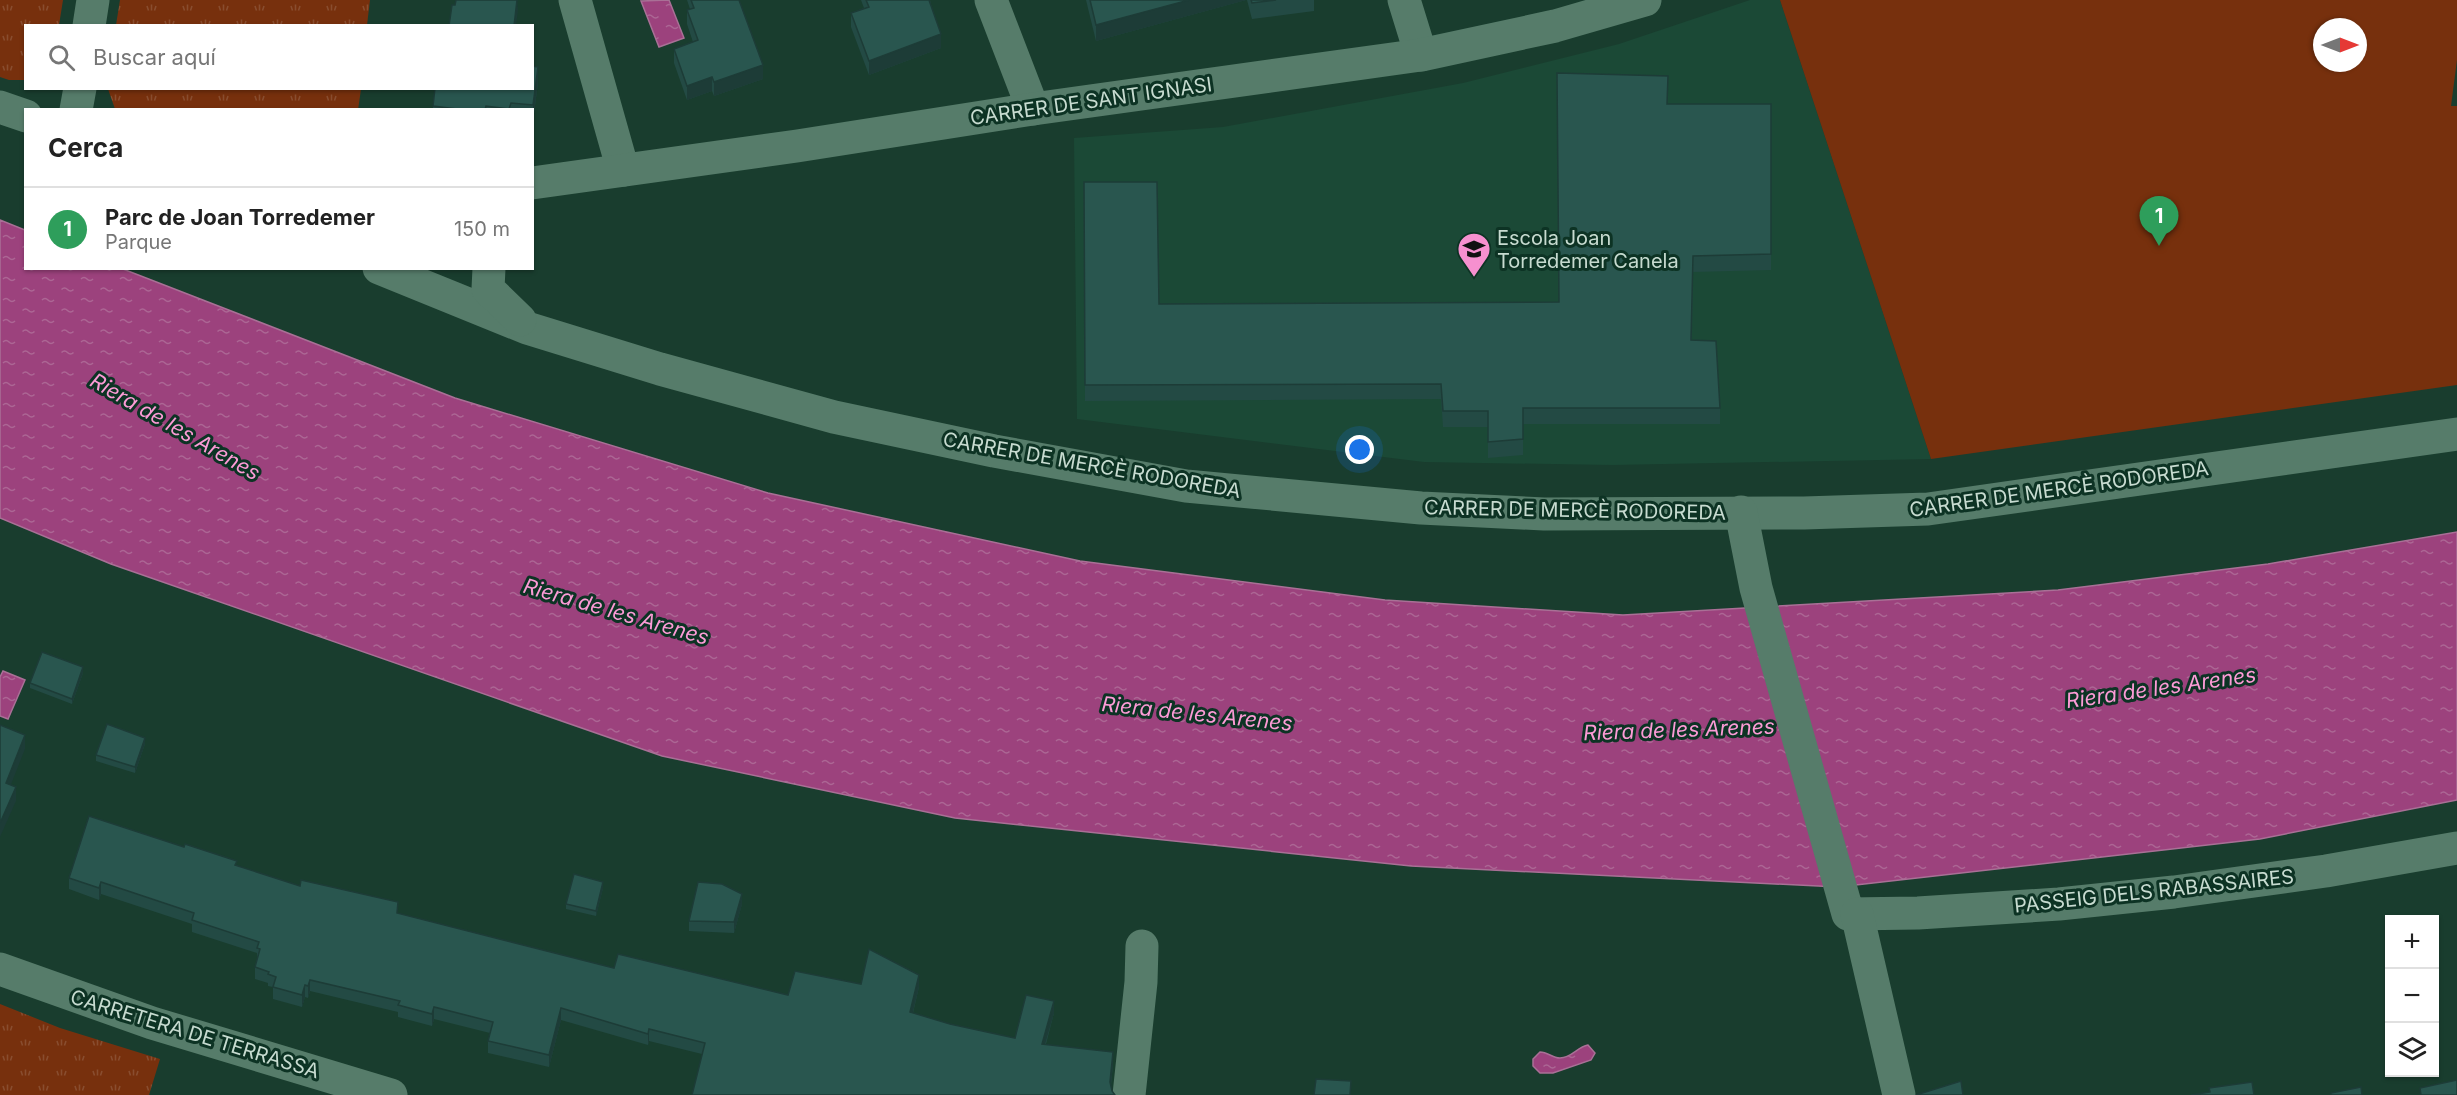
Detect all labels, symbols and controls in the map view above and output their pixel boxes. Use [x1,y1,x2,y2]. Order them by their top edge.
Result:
north arrow [2313,18,2367,72]
search box [24,24,534,90]
icon: search [45,41,78,74]
text: Buscar aquí [93,44,216,70]
street label: CARRER DE SANT IGNASI [969,72,1213,130]
text: Cerca [48,132,123,163]
pin: 1 [2140,196,2178,246]
text: Parc de Joan Torredemer [105,204,375,230]
text: 1 [63,217,72,241]
text: 150 m [454,217,510,241]
place label: Escola Joan Torredemer Canela [1497,226,1679,273]
text: Parque [105,230,172,254]
school or university icon: Escola Joan Torredemer Canela [1456,231,1492,278]
water label: Riera de les Arenes [86,368,265,485]
street label: CARRER DE MERCÈ RODOREDA [941,426,1243,503]
your location [1345,435,1374,464]
street label: CARRER DE MERCÈ RODOREDA [1908,455,2210,522]
street label: CARRER DE MERCÈ RODOREDA [1424,494,1726,525]
water label: Riera de les Arenes [521,573,712,650]
water label: Riera de les Arenes [2064,662,2258,713]
water label: Riera de les Arenes [1100,691,1294,736]
water label: Riera de les Arenes [1583,714,1775,745]
street label: PASSEIG DELS RABASSAIRES [2013,864,2295,918]
map controls [2385,915,2439,1077]
button: + [2385,915,2439,969]
button: − [2385,969,2439,1023]
street label: CARRETERA DE TERRASSA [68,985,323,1083]
button: layers [2385,1023,2439,1077]

